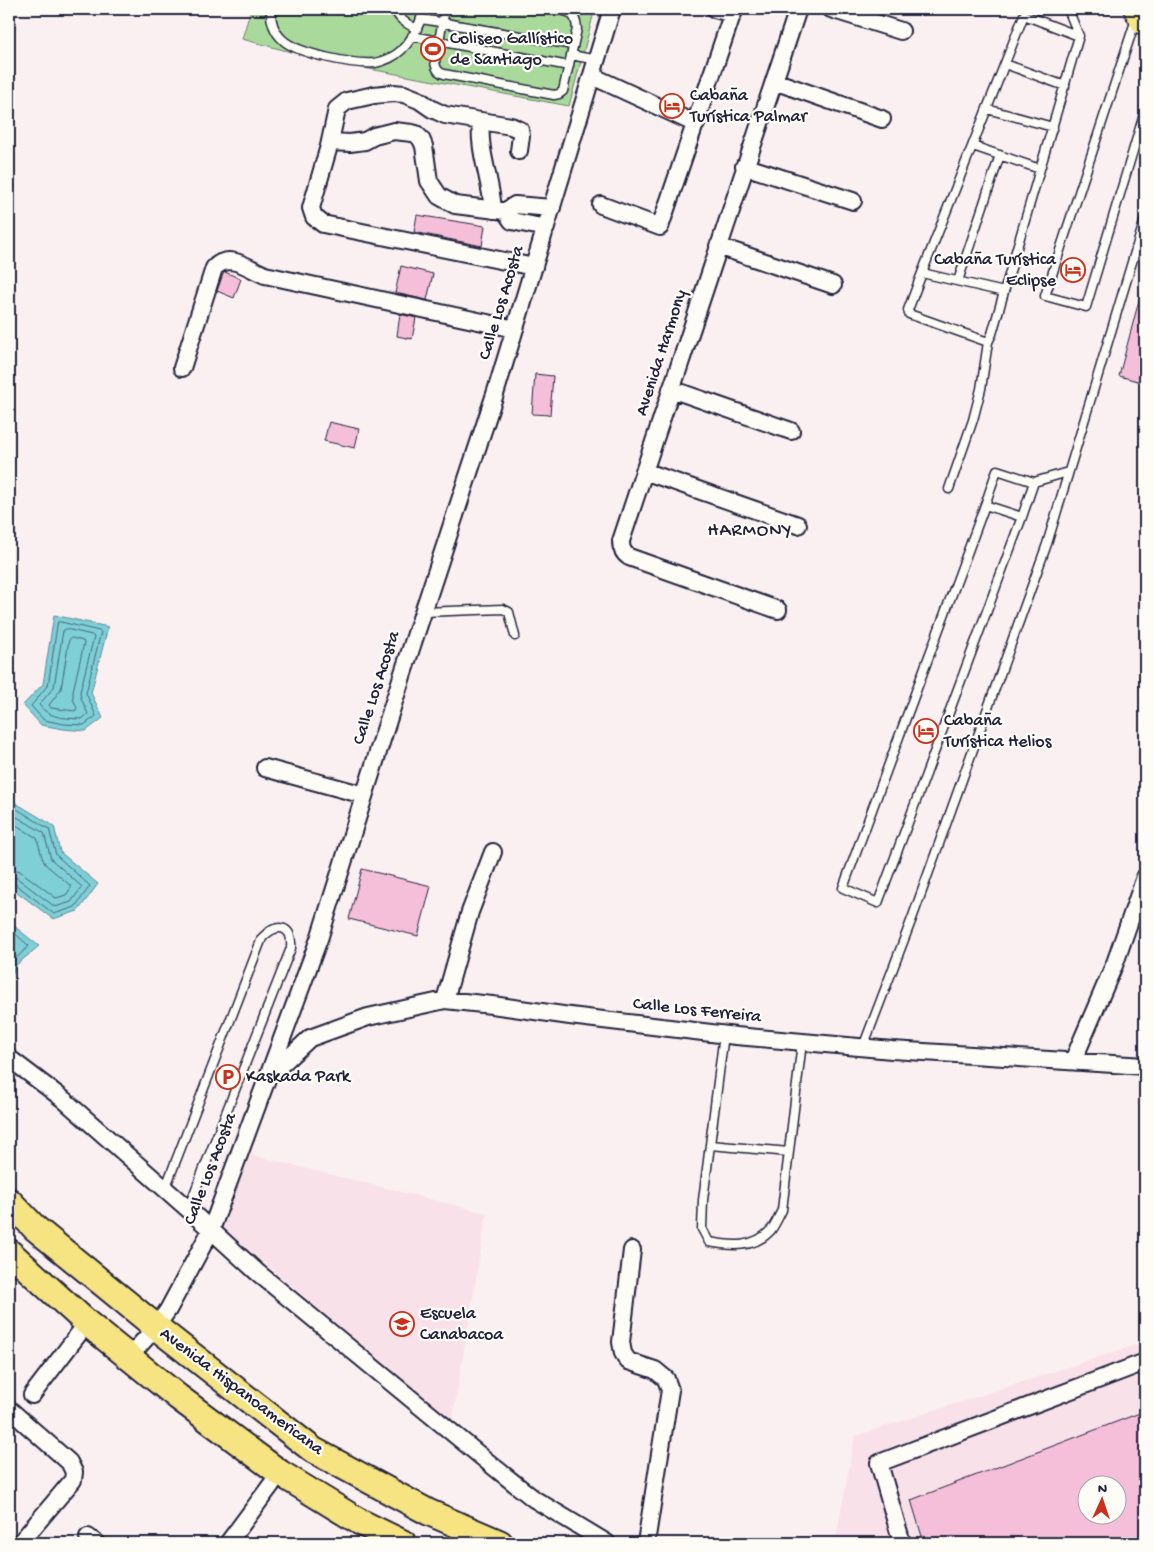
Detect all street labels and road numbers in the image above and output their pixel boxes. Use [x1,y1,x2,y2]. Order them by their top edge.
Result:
street label: Calle Los Acosta [475,243,530,363]
street label: Avenida Harmony [632,287,692,419]
street label: Calle Los Acosta [349,628,406,747]
street label: Calle Los Ferreira [632,994,763,1028]
street label: Calle Los Acosta [180,1109,242,1228]
street label: Avenida Hispanoamericana [155,1324,328,1461]

